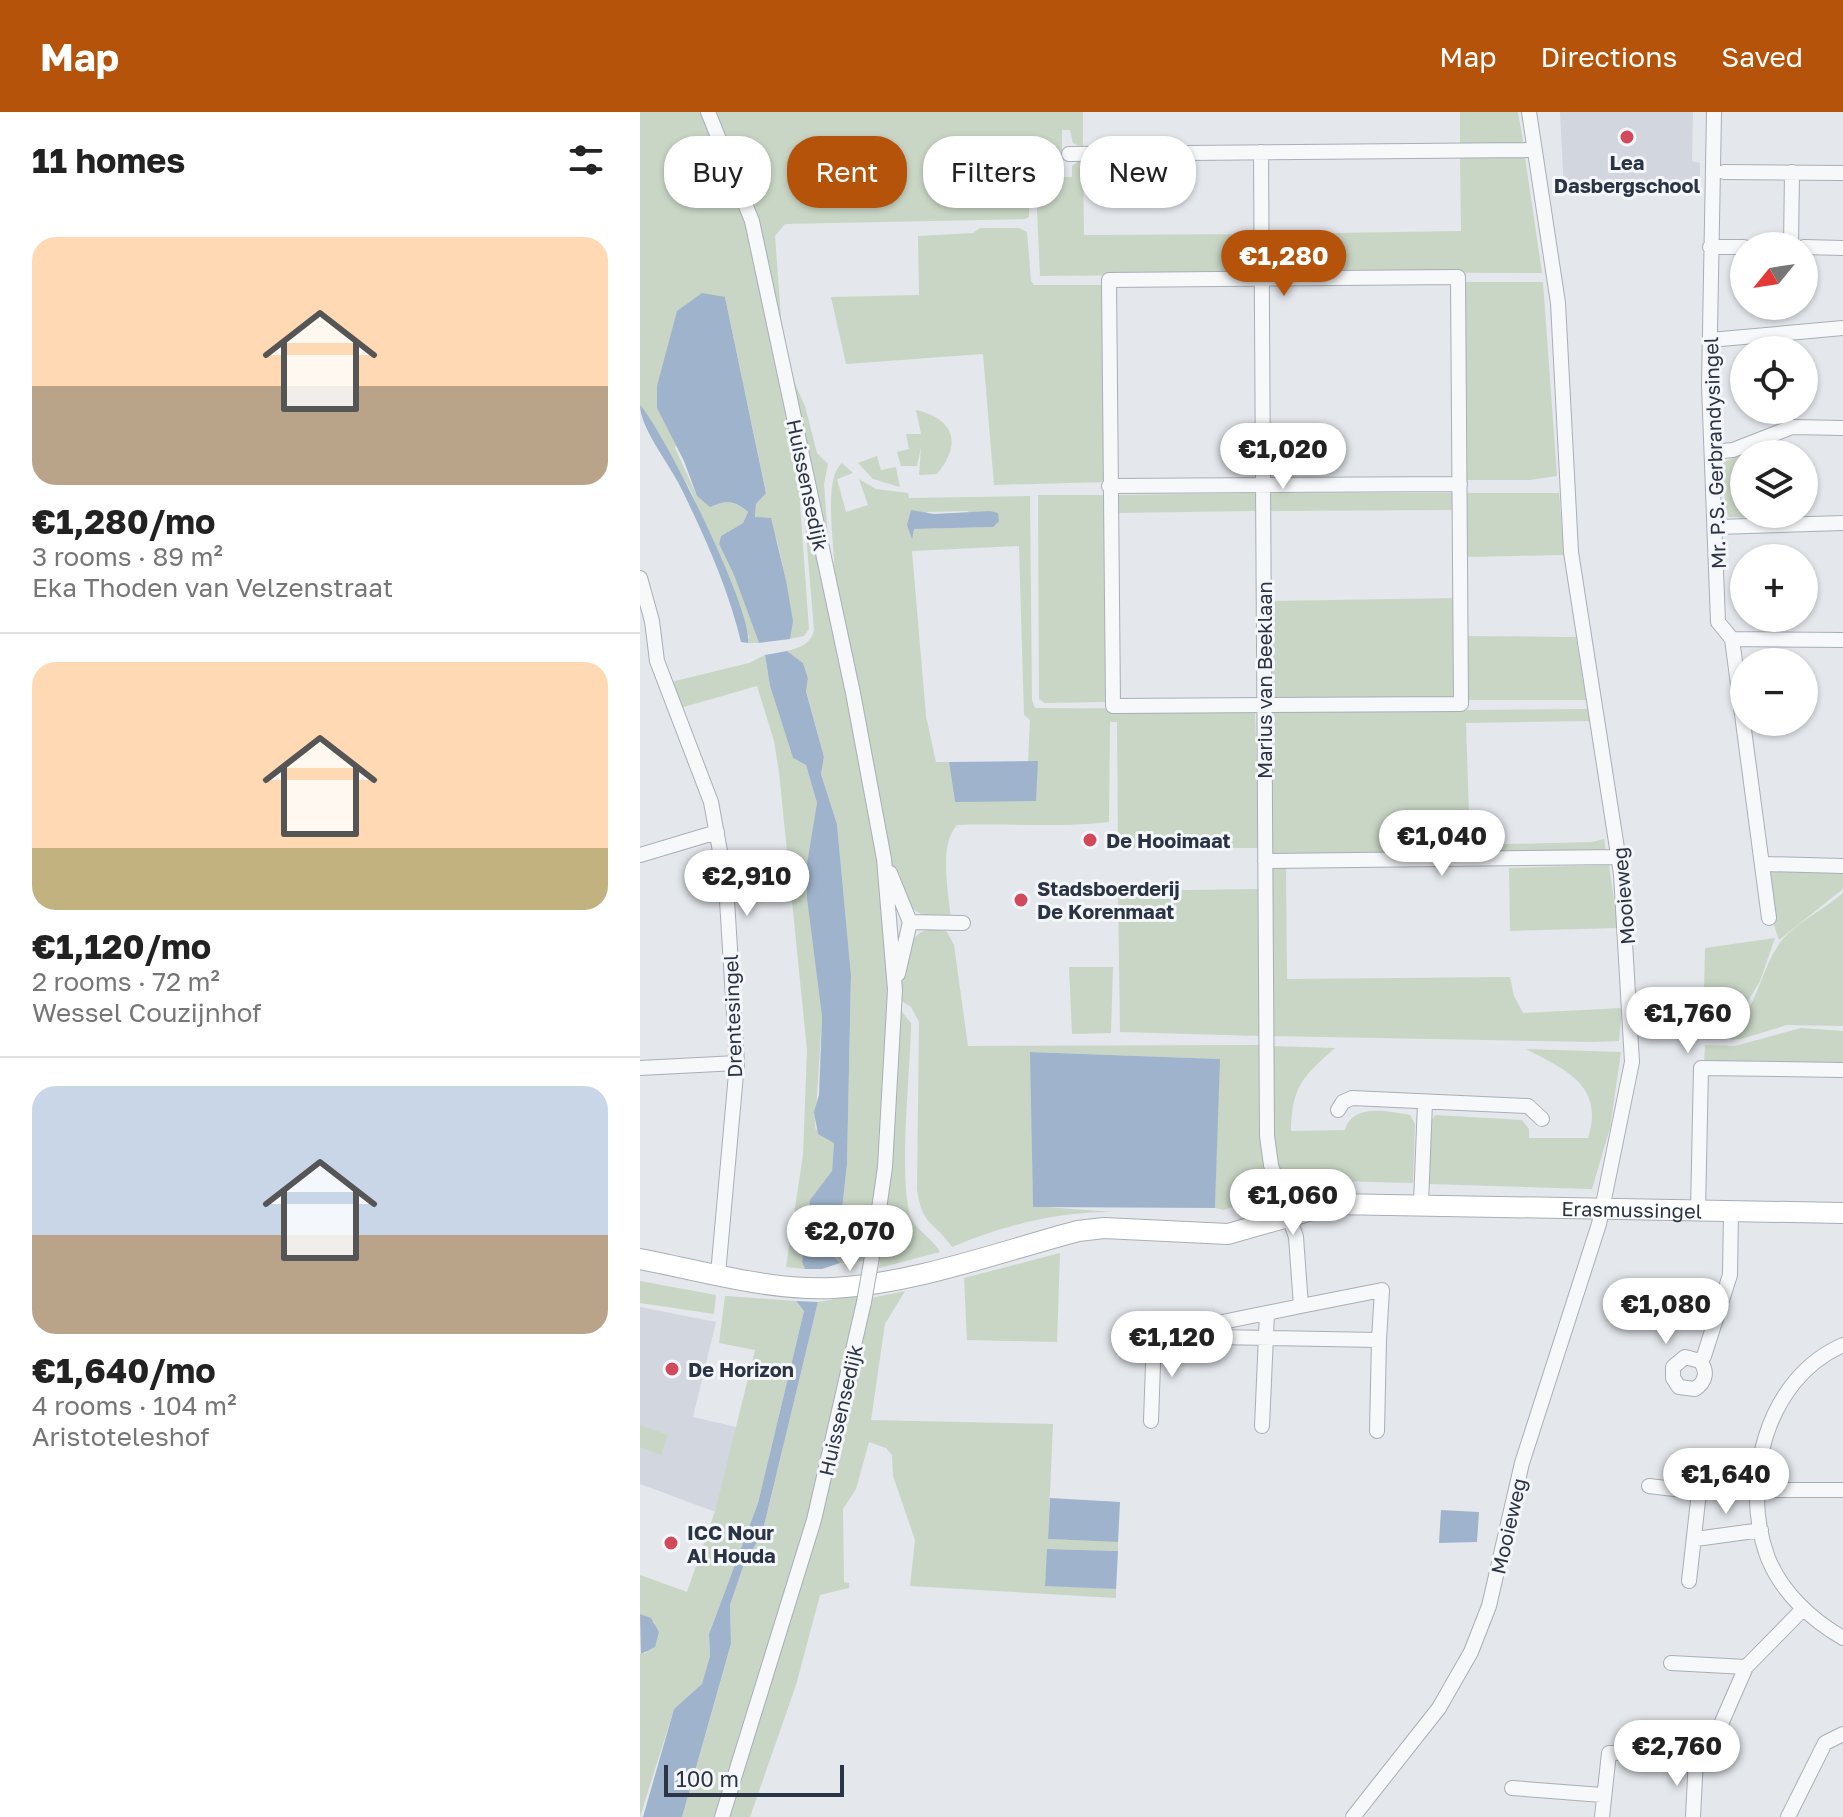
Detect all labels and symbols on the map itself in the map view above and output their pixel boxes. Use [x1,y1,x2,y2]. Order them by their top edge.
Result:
marker: Lea Dasbergschool [1618,128,1636,146]
place label: Lea Dasbergschool [1554,150,1701,197]
pin: €1,280 [1219,230,1349,298]
north arrow [1730,232,1818,320]
street label: Mr. P.S. Gerbrandysingel [1698,336,1730,570]
street label: Huissensedijk [782,417,834,553]
pin: €1,020 [1218,423,1348,491]
street label: Marius van Beeklaan [1252,581,1276,779]
pin: €1,040 [1377,810,1507,878]
place label: De Hooimaat [1106,828,1230,852]
marker: De Hooimaat [1081,831,1099,849]
street label: Mooieweg [1607,846,1639,946]
pin: €2,910 [682,850,812,918]
place label: Stadsboerderij De Korenmaat [1037,876,1180,923]
marker: Stadsboerderij De Korenmaat [1012,891,1030,909]
street label: Drentesingel [718,954,746,1078]
pin: €1,760 [1623,987,1753,1055]
pin: €1,060 [1228,1169,1358,1237]
street label: Erasmussingel [1561,1196,1702,1223]
pin: €2,070 [785,1205,915,1273]
pin: €1,080 [1601,1278,1731,1346]
pin: €1,120 [1107,1311,1237,1379]
street label: Huissensedijk [813,1342,867,1478]
place label: De Horizon [688,1357,794,1381]
marker: De Horizon [663,1360,681,1378]
pin: €1,640 [1661,1448,1791,1516]
street label: Mooieweg [1485,1476,1531,1576]
place label: ICC Nour Al Houda [687,1520,776,1567]
marker: ICC Nour Al Houda [662,1534,680,1552]
pin: €2,760 [1612,1720,1742,1788]
scale bar [664,1761,844,1797]

